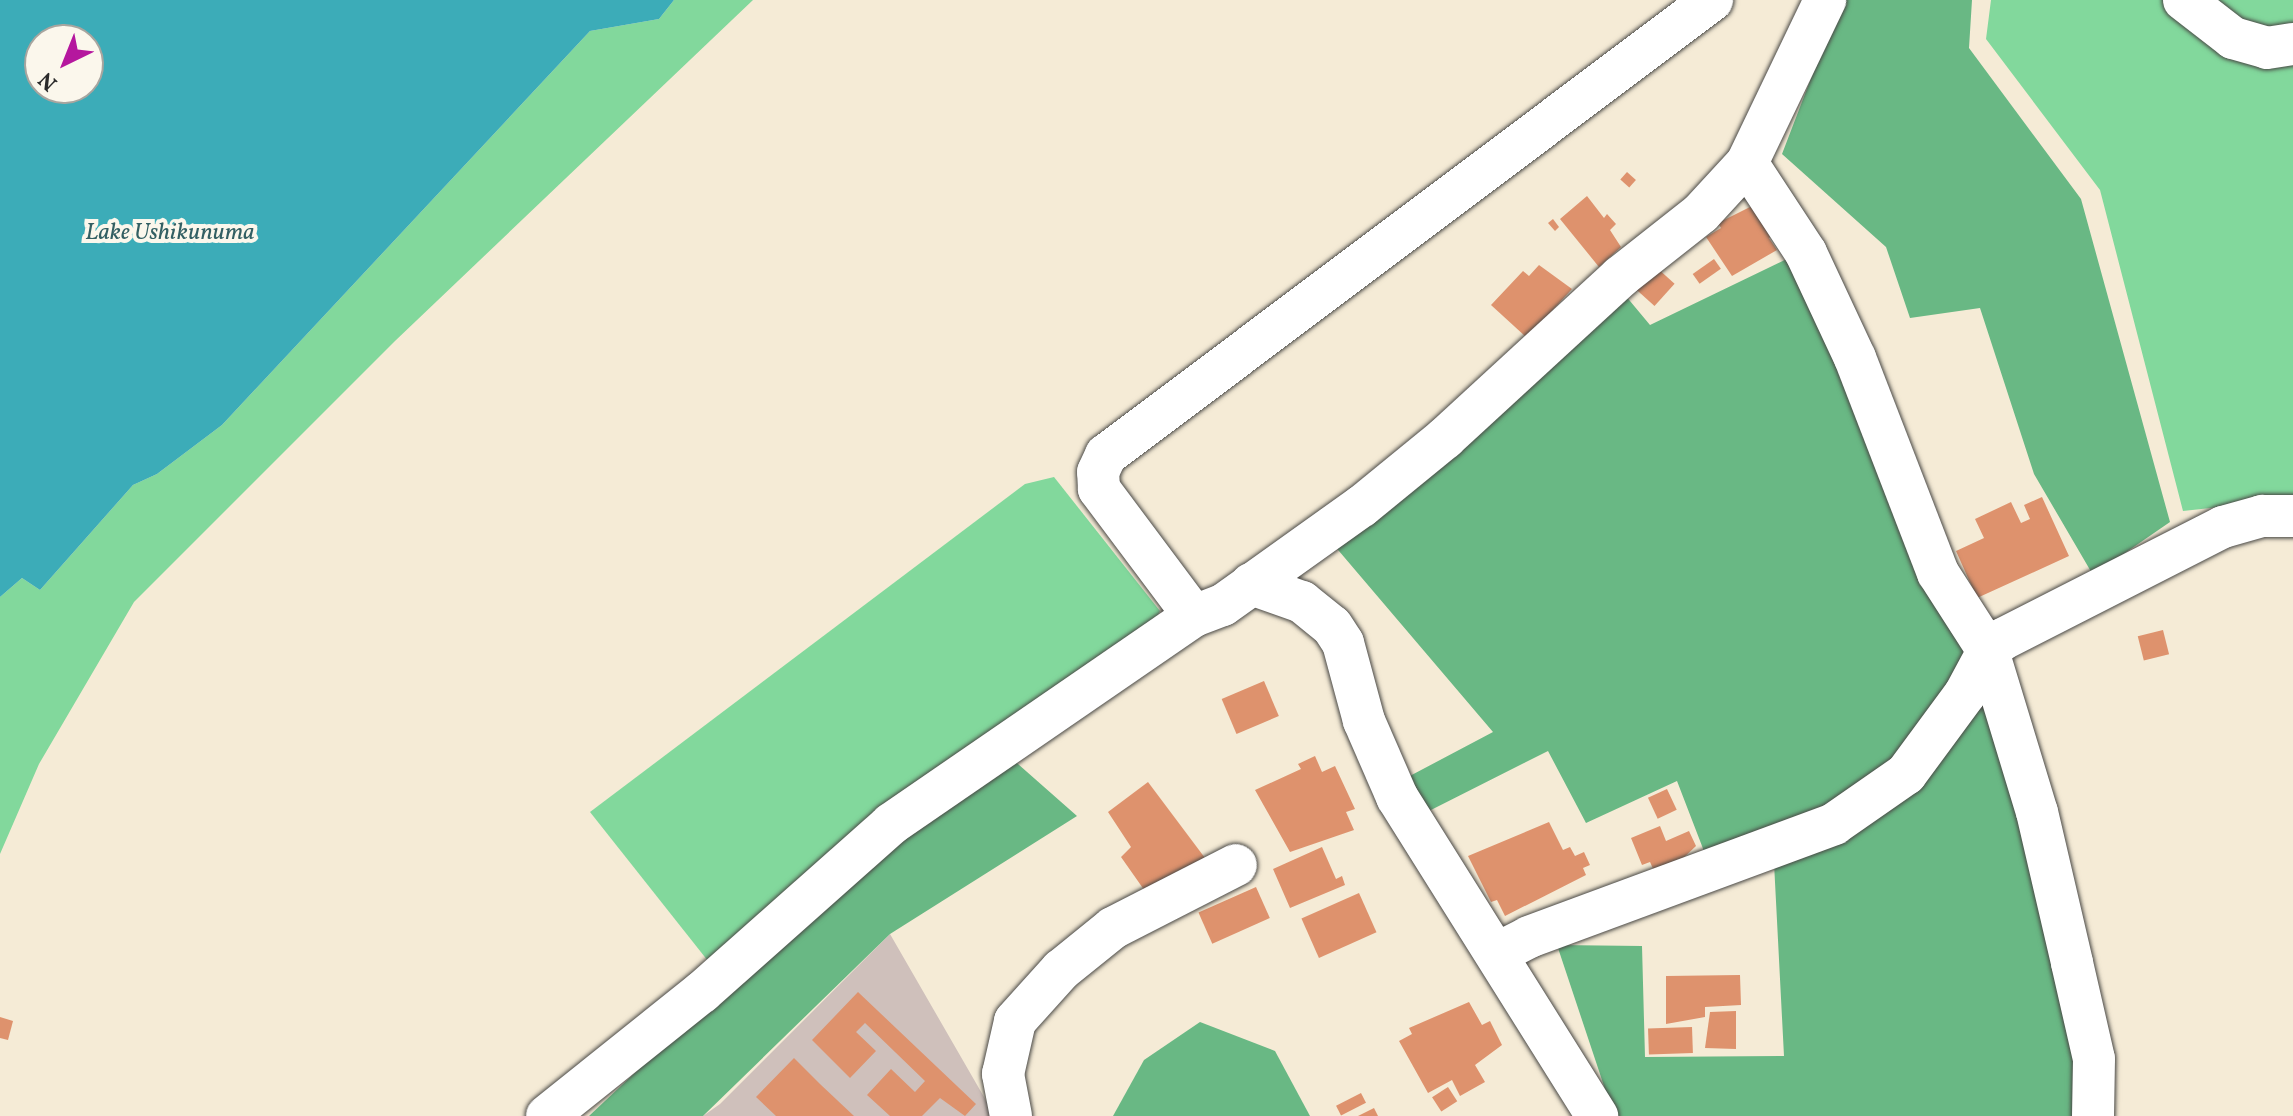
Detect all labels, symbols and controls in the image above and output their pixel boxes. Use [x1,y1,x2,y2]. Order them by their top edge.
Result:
north arrow [24,24,104,104]
text: N [32,64,65,97]
water label: Lake Ushikunuma [85,220,255,248]

